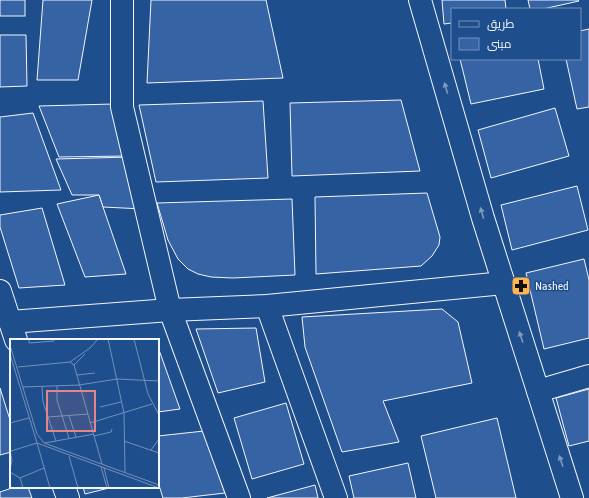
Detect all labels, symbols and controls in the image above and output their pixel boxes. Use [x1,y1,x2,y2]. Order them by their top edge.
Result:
legend [451,8,581,60]
text: طريق [487,17,515,31]
text: مبنى [487,37,512,51]
one-way arrow [443,82,449,94]
one-way arrow [479,207,485,219]
pharmacy icon: Nashed [510,275,532,297]
place label: Nashed [535,279,569,293]
one-way arrow [518,331,524,343]
inset map [10,339,159,488]
one-way arrow [557,455,563,467]

